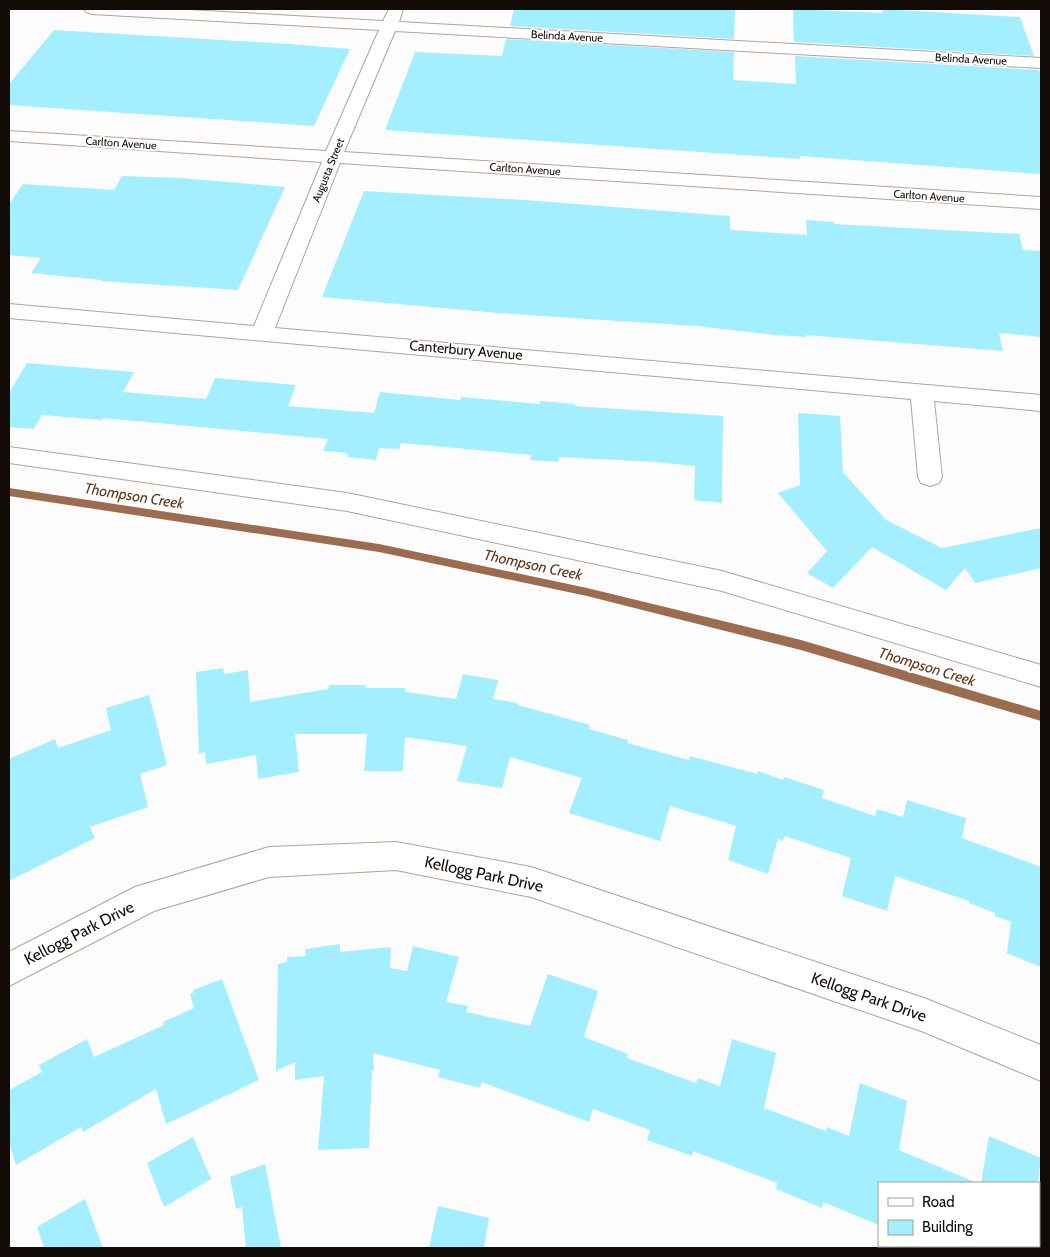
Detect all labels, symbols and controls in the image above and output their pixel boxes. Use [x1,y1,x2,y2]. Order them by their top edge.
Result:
street label: Belinda Avenue [531,27,604,45]
street label: Belinda Avenue [935,50,1008,68]
street label: Carlton Avenue [85,134,157,152]
street label: Augusta Street [309,136,347,204]
street label: Carlton Avenue [489,160,561,178]
street label: Carlton Avenue [893,187,965,205]
street label: Canterbury Avenue [409,336,523,364]
water label: Thompson Creek [83,479,186,513]
water label: Thompson Creek [482,546,584,584]
water label: Thompson Creek [876,644,978,690]
street label: Kellogg Park Drive [423,852,545,896]
street label: Kellogg Park Drive [21,897,137,969]
street label: Kellogg Park Drive [809,968,929,1026]
legend [878,1182,1040,1247]
text: Road [922,1193,955,1211]
text: Building [922,1218,973,1236]

